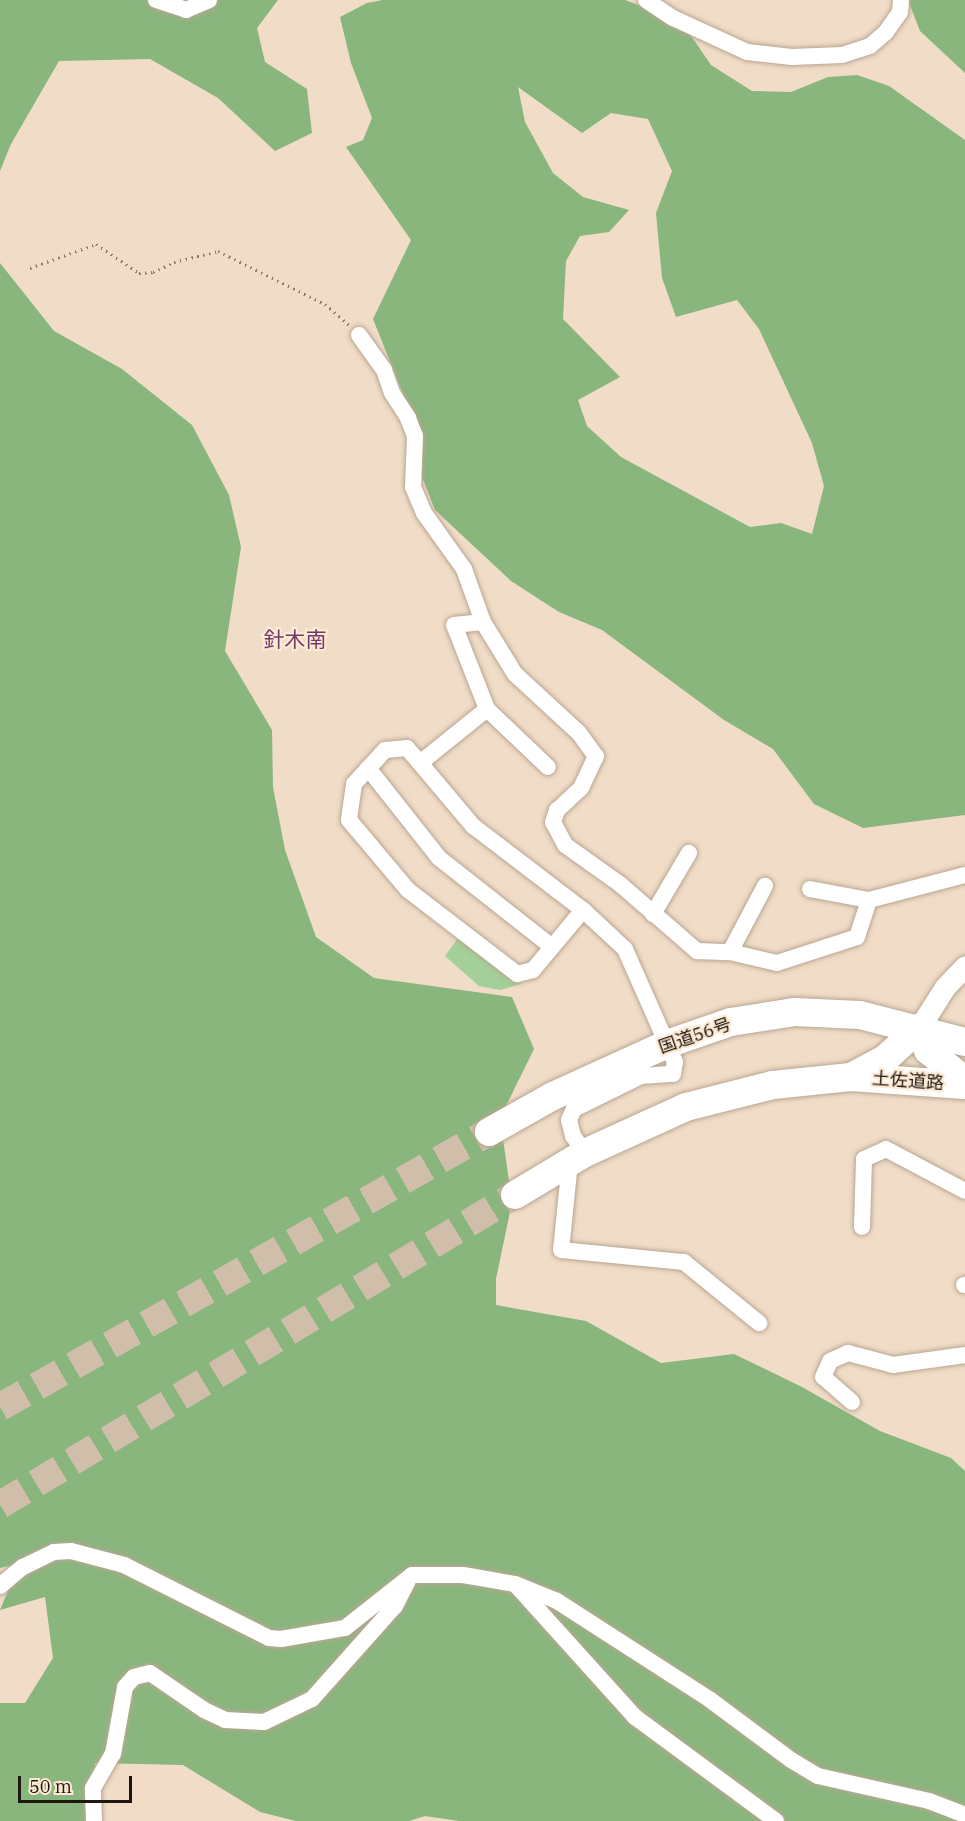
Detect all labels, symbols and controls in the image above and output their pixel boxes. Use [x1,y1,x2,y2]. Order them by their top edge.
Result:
district label: 針木南 [264,626,326,652]
street label: 国道56号 [656,1013,734,1059]
street label: 土佐道路 [871,1068,945,1094]
scale bar [21,1764,135,1802]
text: 50 m [29,1775,72,1798]

